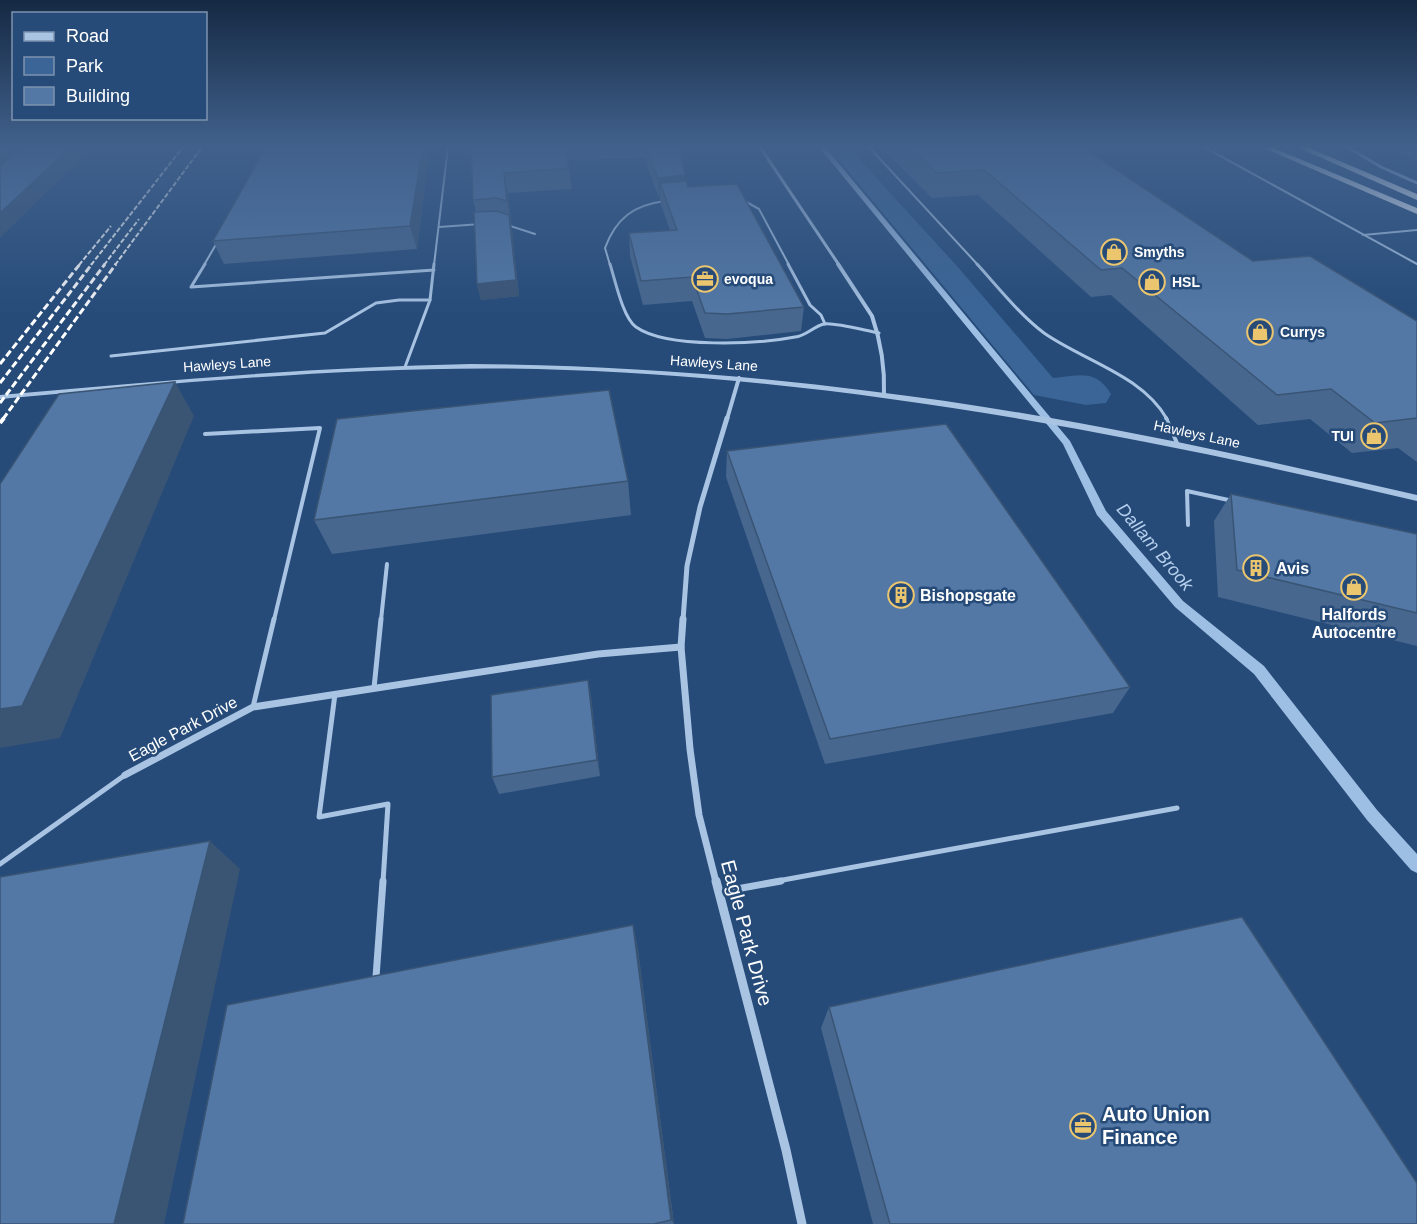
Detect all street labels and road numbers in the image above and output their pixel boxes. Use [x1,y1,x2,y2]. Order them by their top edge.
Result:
street label: Hawleys Lane [670,352,759,374]
street label: Hawleys Lane [183,353,272,375]
street label: Hawleys Lane [1152,417,1242,451]
street label: Eagle Park Drive [126,693,240,765]
street label: Eagle Park Drive [717,858,777,1008]

